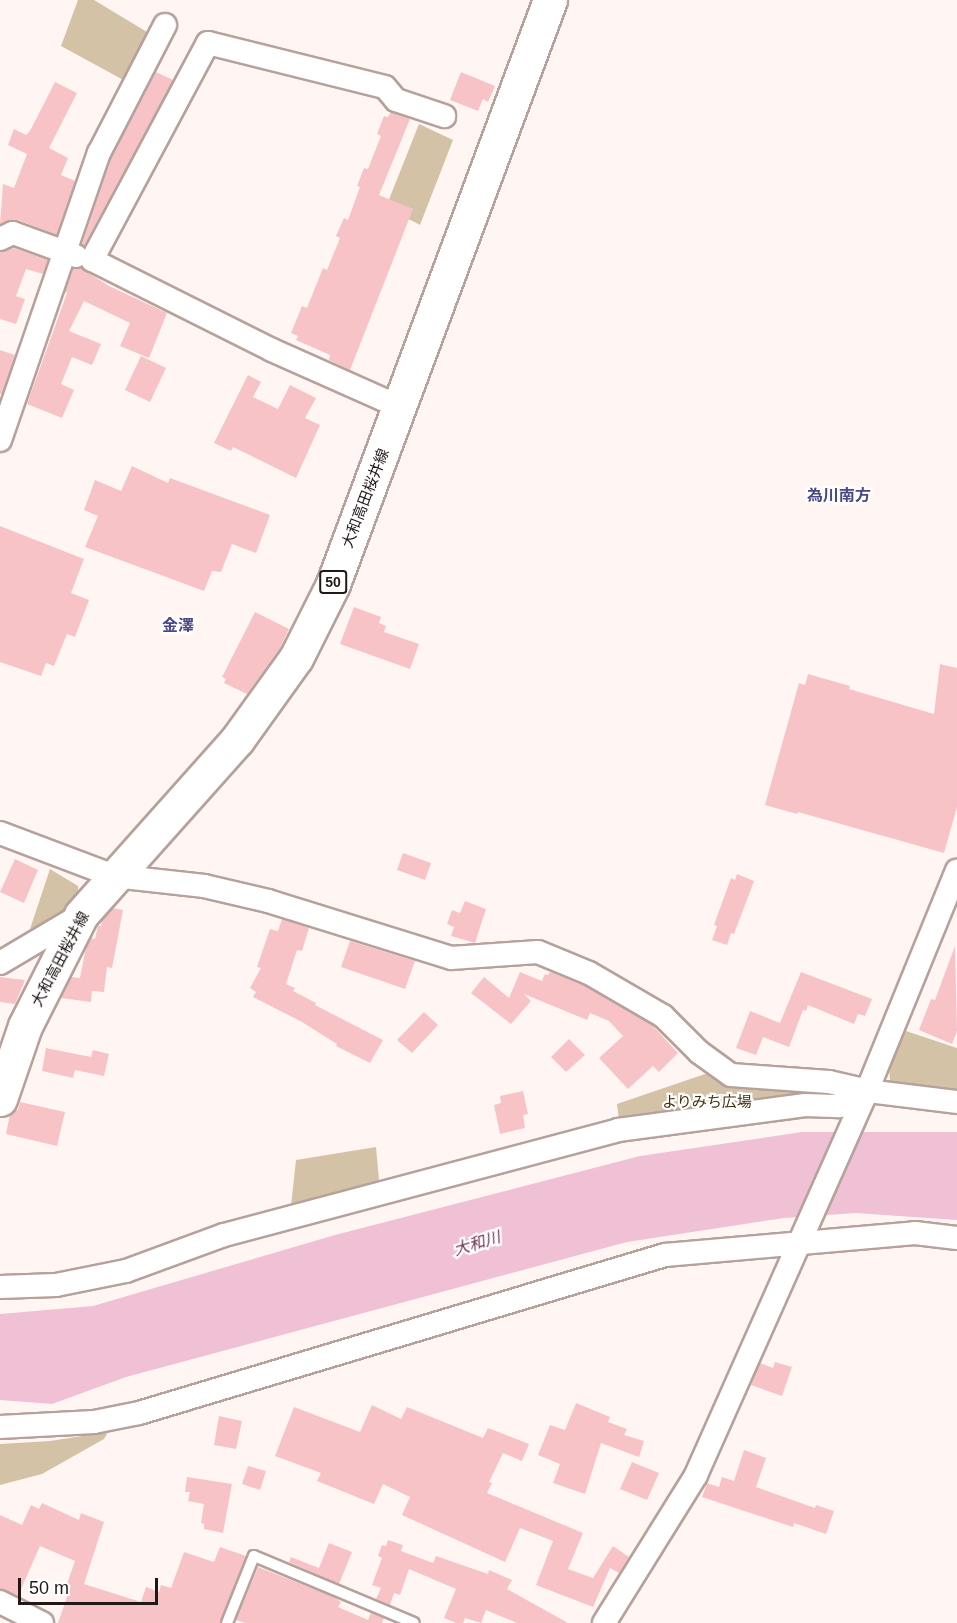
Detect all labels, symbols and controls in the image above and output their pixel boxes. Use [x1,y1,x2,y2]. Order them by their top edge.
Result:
street label: 大和高田桜井線 [338,446,392,550]
district label: 為川南方 [807,486,871,506]
road number: 50 [318,571,348,593]
district label: 金澤 [162,616,194,636]
street label: 大和高田桜井線 [27,908,93,1010]
park label: よりみち広場 [662,1093,752,1111]
water label: 大和川 [451,1228,503,1260]
scale bar [21,1566,160,1604]
text: 50 m [29,1578,69,1598]

